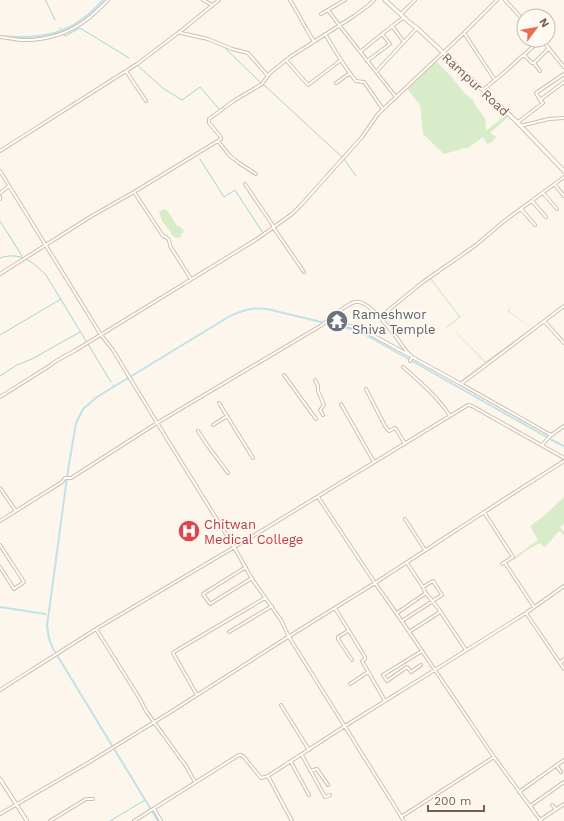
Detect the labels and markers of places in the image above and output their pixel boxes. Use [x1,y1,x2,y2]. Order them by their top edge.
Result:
place label: Rameshwor Shiva Temple [352,307,436,337]
temple icon: Rameshwor Shiva Temple [324,308,350,334]
place label: Chitwan Medical College [204,517,303,547]
hospital icon: Chitwan Medical College [176,518,202,544]

